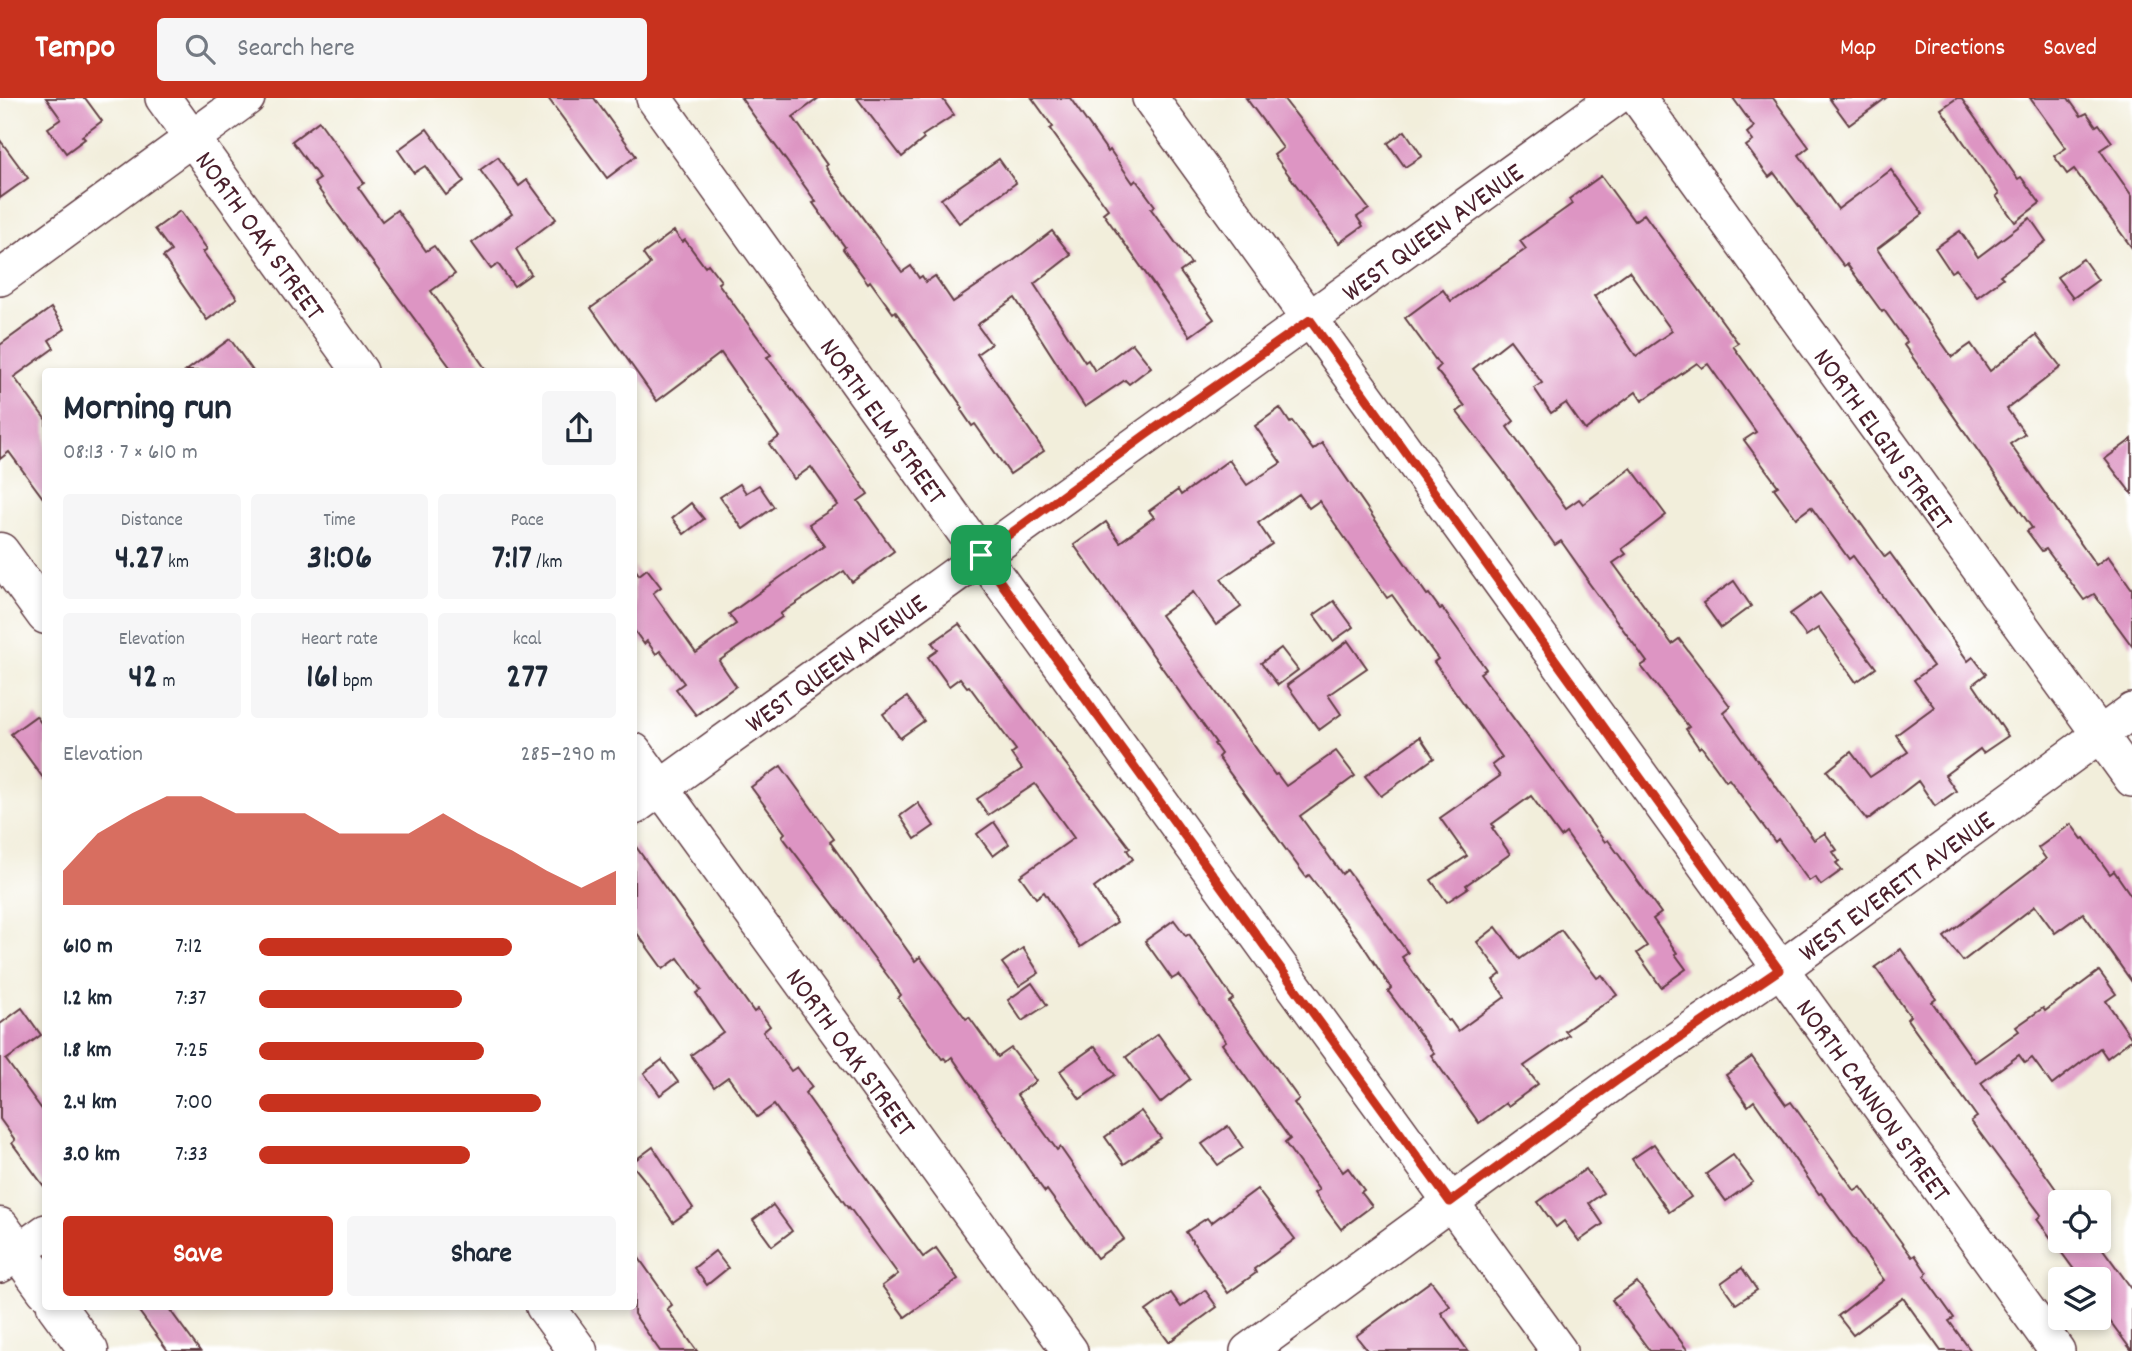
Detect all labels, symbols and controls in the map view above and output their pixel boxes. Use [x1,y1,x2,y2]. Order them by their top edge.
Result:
search box [157,18,647,81]
text: Tempo [35,26,115,73]
icon: search [181,30,219,68]
text: Search here [237,31,355,68]
text: Map [1840,32,1876,66]
text: Directions [1914,32,2005,66]
text: Saved [2043,32,2097,66]
street label: NORTH OAK STREET [182,144,332,330]
street label: WEST QUEEN AVENUE [1335,155,1534,314]
street label: NORTH ELM STREET [807,331,954,514]
street label: NORTH ELGIN STREET [1801,341,1960,540]
text: Morning run [63,383,232,438]
button: share [542,391,616,465]
text: 08:13 · 7 × 610 m [63,437,198,470]
text: Distance [121,508,183,535]
text: Time [323,508,356,535]
text: Pace [510,508,544,535]
pin [951,525,1011,585]
text: 4.27 [115,535,164,585]
text: 31:06 [307,535,372,585]
text: 7:17 [492,535,532,585]
icon: arrive [962,536,1000,574]
text: km [164,550,189,577]
text: /km [532,550,563,577]
street label: WEST QUEEN AVENUE [739,586,937,745]
text: Elevation [119,627,185,654]
text: Heart rate [301,627,378,654]
text: kcal [513,627,542,654]
text: 42 [128,654,158,704]
text: 161 [306,654,339,704]
text: 277 [506,654,548,704]
text: m [158,669,175,696]
text: bpm [339,669,373,696]
text: Elevation [63,739,143,772]
text: 285–290 m [520,739,616,772]
street label: WEST EVERETT AVENUE [1792,803,2005,974]
text: 610 m [63,931,113,964]
text: 7:12 [175,931,203,964]
street label: NORTH OAK STREET [773,961,923,1147]
text: 1.2 km [63,983,112,1016]
text: 7:37 [175,983,207,1016]
street label: NORTH CANNON STREET [1783,992,1958,1212]
text: 1.8 km [63,1035,112,1068]
text: 7:25 [175,1035,208,1068]
text: 2.4 km [63,1087,117,1120]
text: 7:00 [175,1087,213,1120]
text: 3.0 km [63,1139,120,1172]
text: 7:33 [175,1139,208,1172]
map controls [2048,1190,2111,1330]
button: locate [2048,1190,2111,1253]
button: Save [63,1216,333,1296]
button: Share [347,1216,616,1296]
button: layers [2048,1267,2111,1330]

